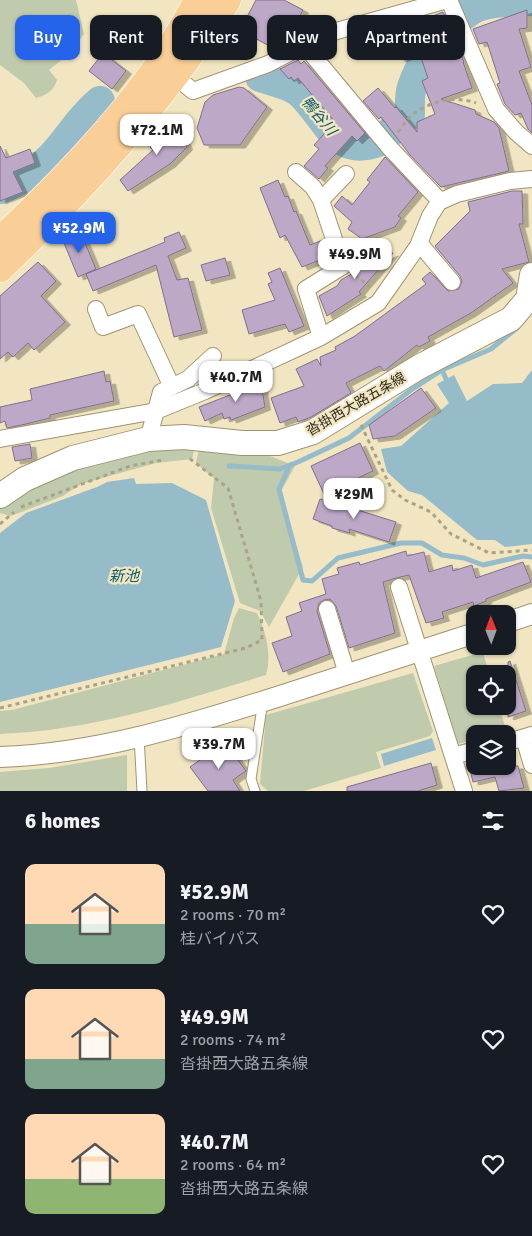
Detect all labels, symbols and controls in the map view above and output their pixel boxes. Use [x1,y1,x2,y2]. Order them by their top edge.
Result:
chip: Buy [15,15,80,60]
chip: Rent [90,15,162,60]
chip: Filters [172,15,257,60]
chip: New [267,15,337,60]
chip: Apartment [347,15,465,60]
water label: 鴨谷川 [298,93,342,141]
pin: ¥72.1M [116,114,198,156]
text: ¥72.1M [131,120,183,140]
pin: ¥52.9M [38,212,120,254]
text: ¥52.9M [53,218,105,238]
pin: ¥49.9M [314,238,396,280]
text: ¥49.9M [329,244,381,264]
pin: ¥40.7M [195,360,277,403]
text: ¥40.7M [210,367,262,387]
street label: 沓掛西大路五条線 [303,369,409,439]
pin: ¥29M [324,478,384,520]
text: ¥29M [334,484,374,504]
water label: 新池 [109,567,141,585]
north arrow [466,605,516,655]
map controls [466,605,516,775]
button: locate [466,665,516,715]
button: layers [466,725,516,775]
pin: ¥39.7M [178,728,260,770]
text: ¥39.7M [193,734,245,754]
icon: filters [479,807,507,835]
text: 6 homes [25,808,100,834]
text: ¥52.9M [180,879,249,905]
icon: home [65,884,125,944]
icon: heart [479,900,507,928]
text: 2 rooms · 70 m² [180,905,286,925]
text: 桂バイパス [180,929,260,949]
text: ¥49.9M [180,1004,249,1030]
icon: home [65,1009,125,1069]
icon: heart [479,1025,507,1053]
text: 2 rooms · 74 m² [180,1030,286,1050]
text: 沓掛西大路五条線 [180,1054,308,1074]
text: ¥40.7M [180,1129,249,1155]
icon: home [65,1134,125,1194]
icon: heart [479,1150,507,1178]
text: 2 rooms · 64 m² [180,1155,286,1175]
text: 沓掛西大路五条線 [180,1179,308,1199]

